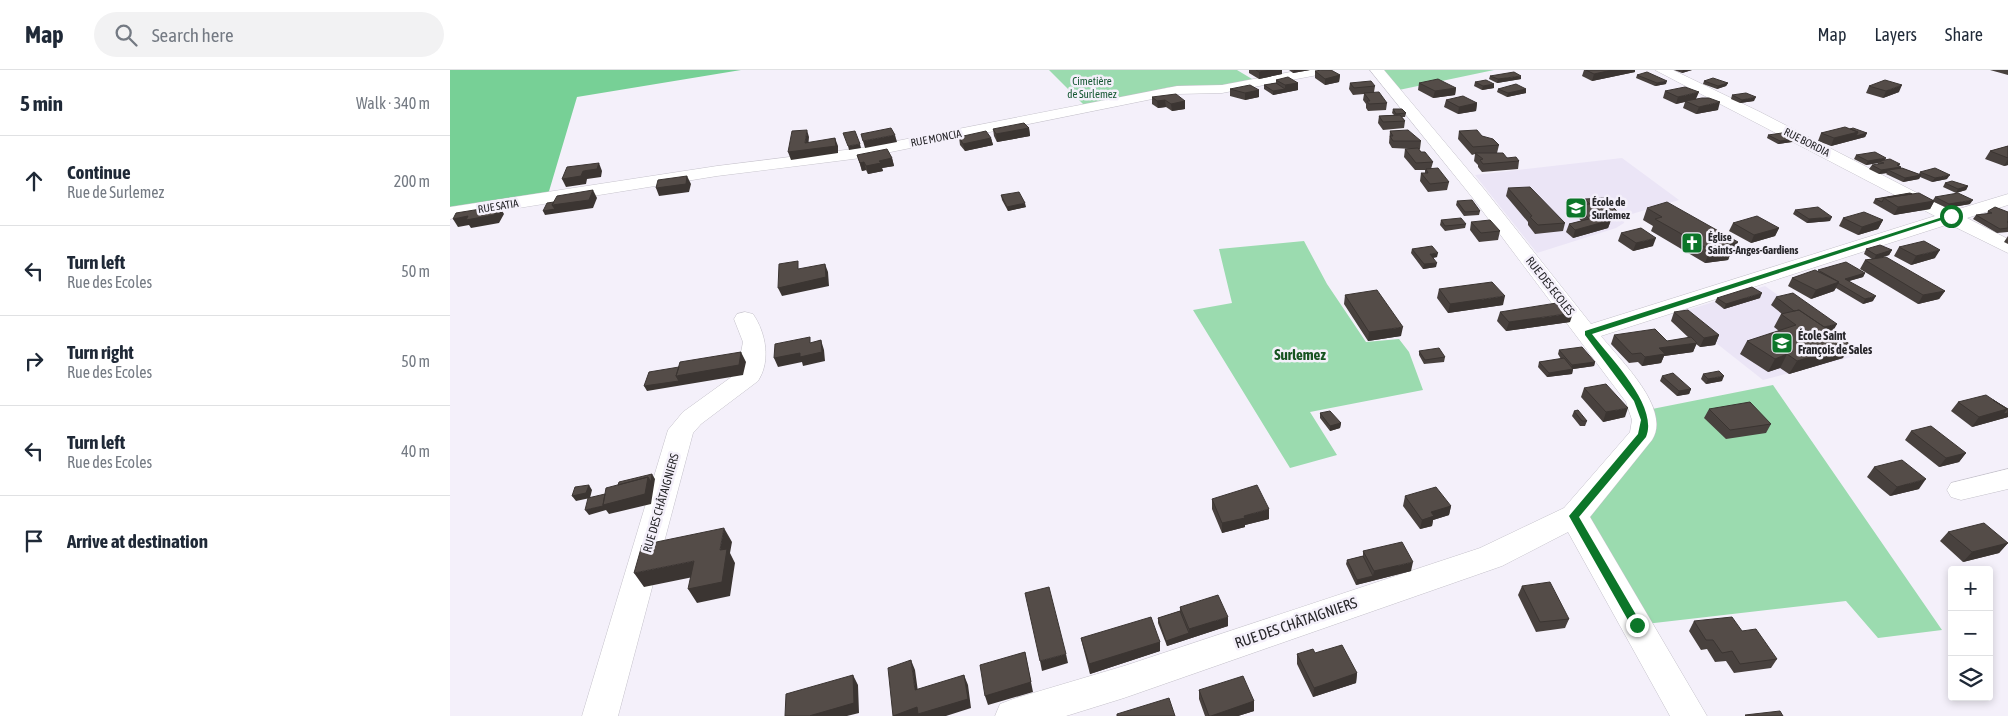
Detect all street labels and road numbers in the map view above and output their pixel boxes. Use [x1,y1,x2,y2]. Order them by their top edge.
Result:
street label: RUE BORDIA [1782,125,1832,159]
street label: RUE MONCIA [910,127,963,149]
street label: RUE SATIA [477,197,520,215]
street label: RUE DES ECOLES [1523,254,1577,318]
street label: RUE DES CHÂTAIGNIERS [640,452,682,554]
street label: RUE DES CHÂTAIGNIERS [1232,594,1359,651]

